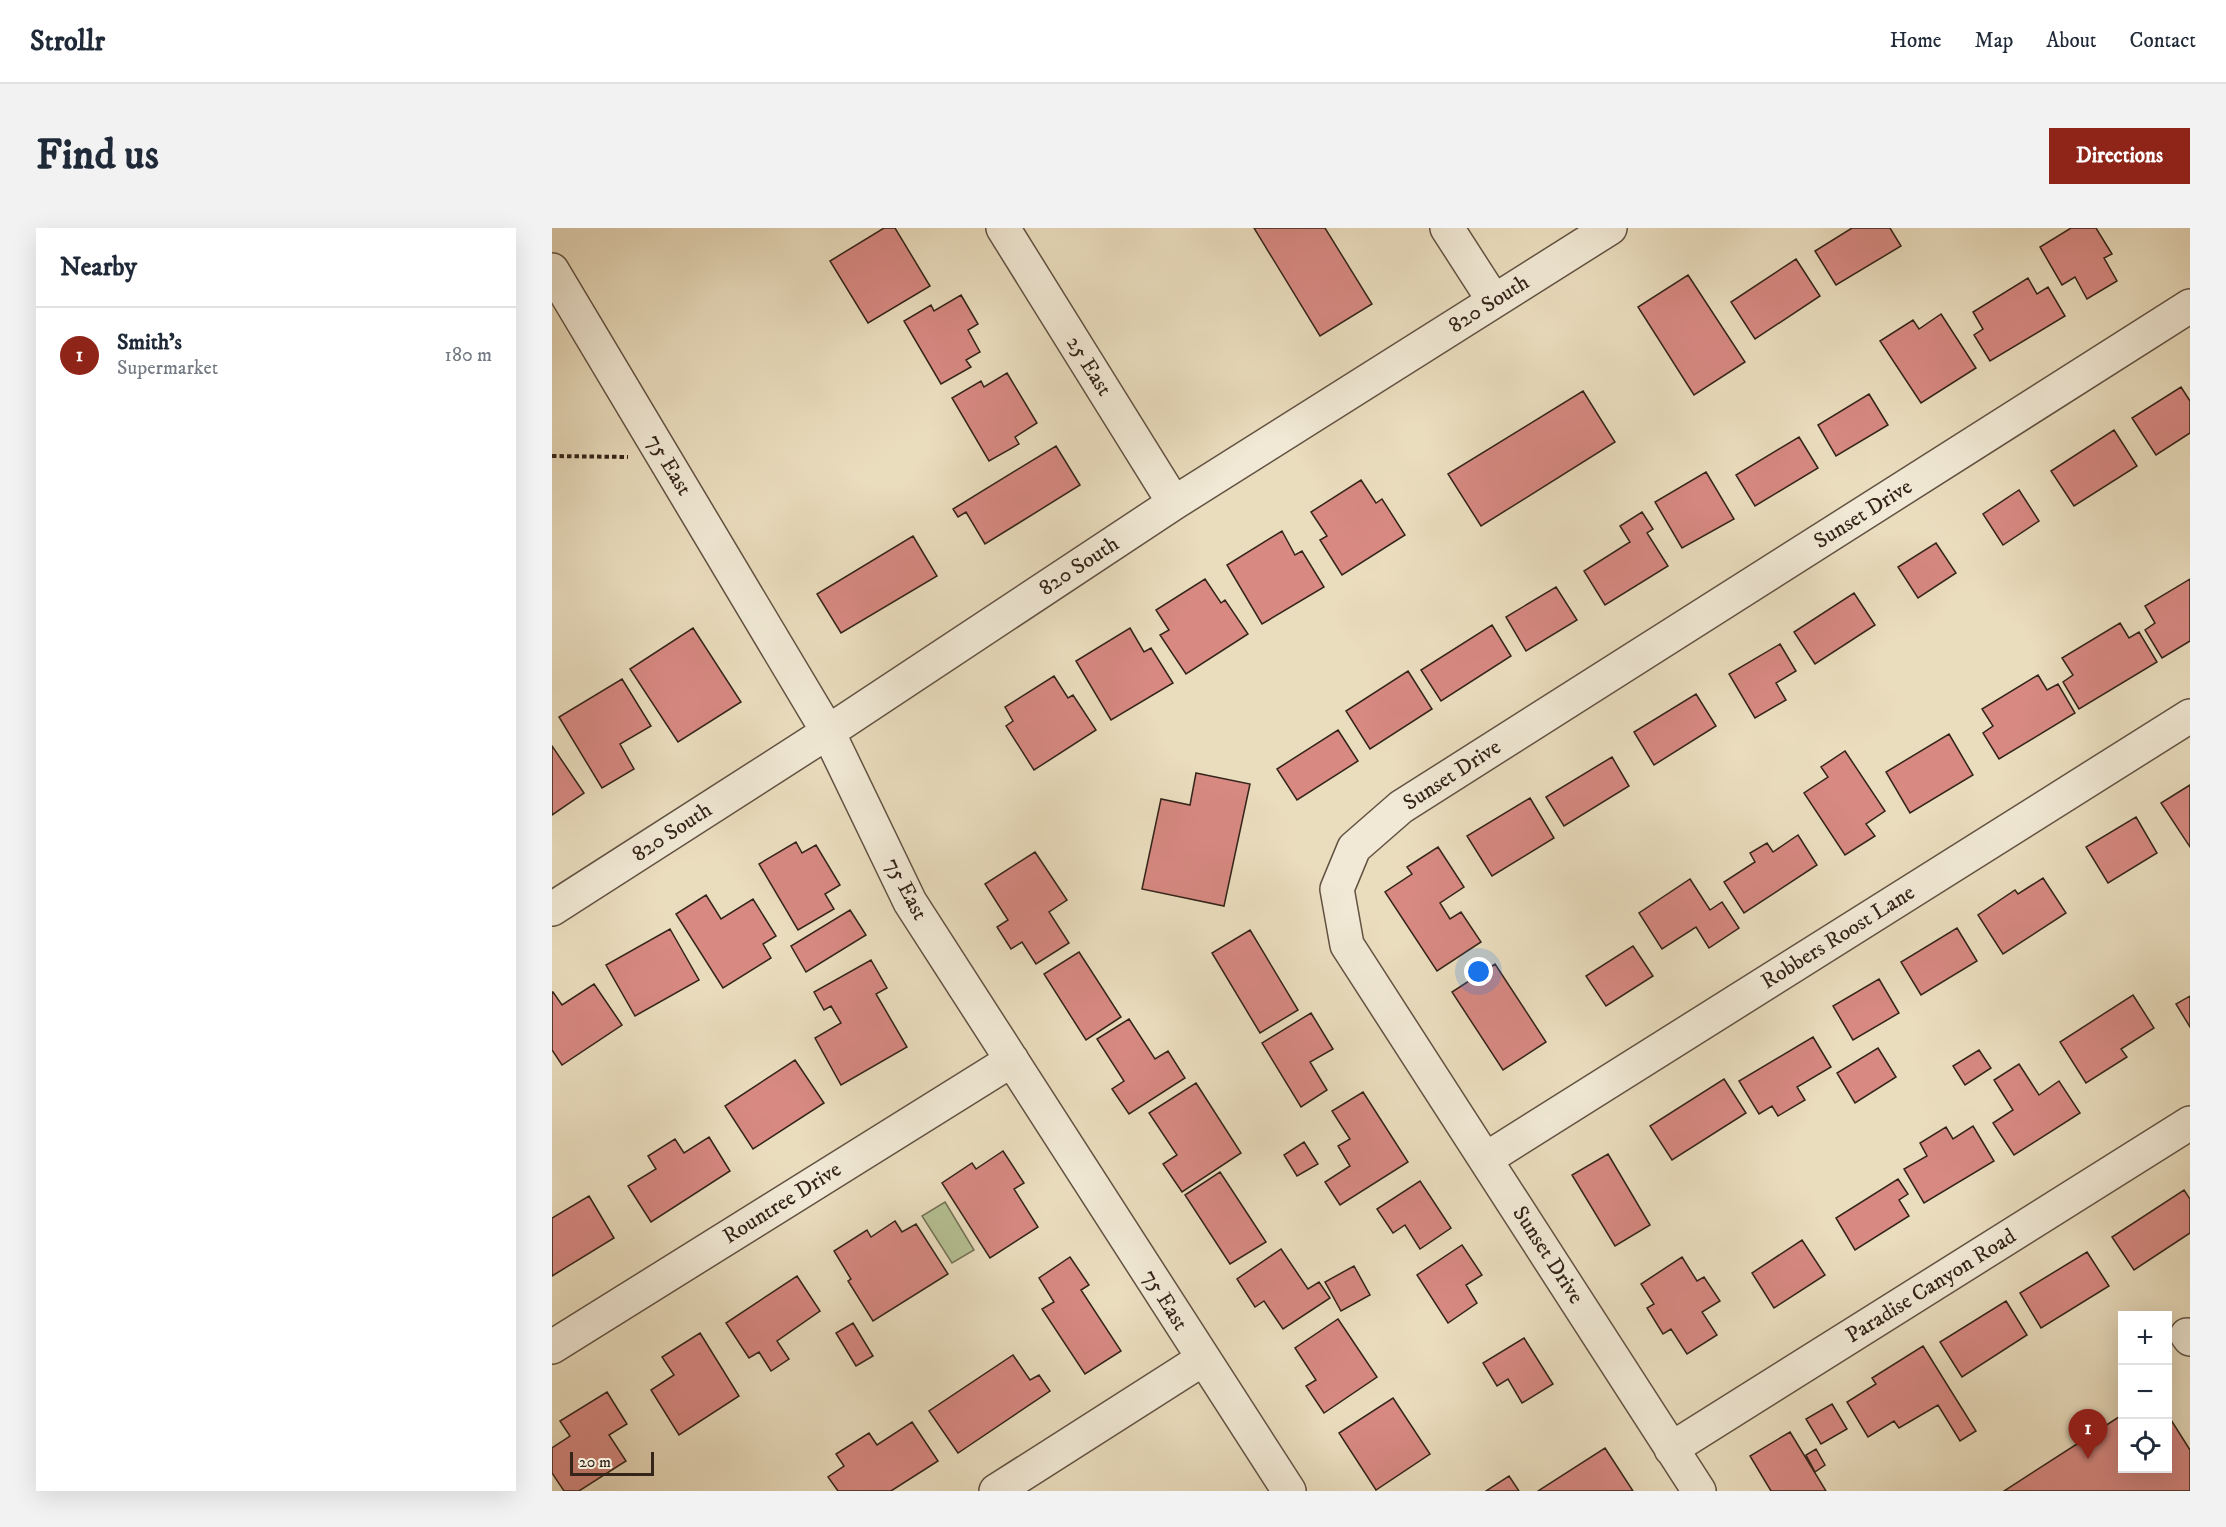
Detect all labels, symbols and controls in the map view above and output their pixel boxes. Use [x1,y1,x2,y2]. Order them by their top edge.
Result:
text: Strollr [30,24,105,59]
text: Home [1890,28,1942,54]
text: Map [1975,28,2013,54]
text: About [2046,28,2097,54]
text: Contact [2130,28,2196,54]
button: Directions [2049,128,2190,184]
text: Find us [36,130,159,182]
text: Nearby [60,251,137,284]
street label: 820 South [1444,269,1535,339]
text: Smith's [117,329,182,356]
street label: 25 East [1060,331,1118,401]
text: 1 [76,343,83,368]
text: 180 m [445,343,492,368]
text: Supermarket [117,356,218,381]
street label: 75 East [640,430,698,500]
street label: Sunset Drive [1809,473,1917,555]
street label: 820 South [1034,530,1124,602]
street label: Sunset Drive [1398,733,1506,817]
street label: 820 South [627,796,717,868]
street label: 75 East [878,853,934,925]
street label: Robbers Roost Lane [1756,879,1920,995]
your location [1464,957,1493,986]
street label: Rountree Drive [718,1156,846,1250]
street label: Sunset Drive [1506,1201,1590,1309]
street label: Paradise Canyon Road [1841,1223,2021,1349]
street label: 75 East [1136,1265,1194,1335]
map controls [2118,1311,2172,1473]
button: + [2118,1311,2172,1365]
button: − [2118,1365,2172,1419]
pin: 1 [2068,1410,2108,1459]
button: locate [2118,1419,2172,1473]
scale bar [570,1449,654,1476]
text: 20 m [579,1452,611,1472]

